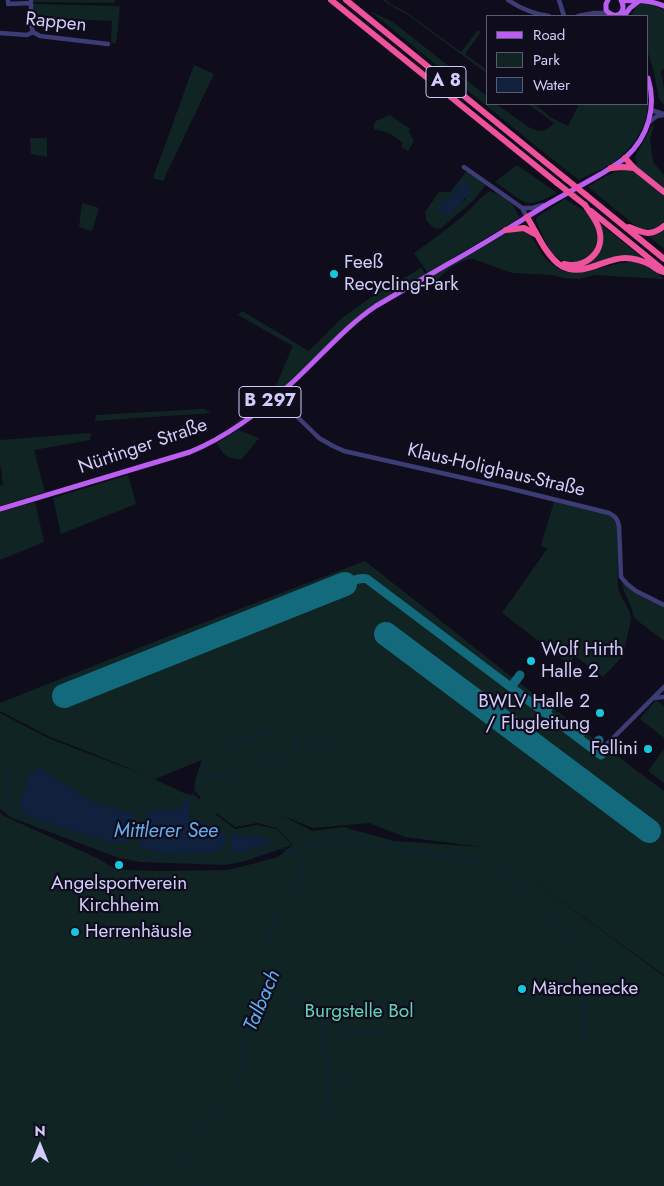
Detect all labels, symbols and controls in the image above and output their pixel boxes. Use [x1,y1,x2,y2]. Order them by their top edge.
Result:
street label: Rappen [24,8,88,38]
legend [487,15,649,105]
text: Road [533,24,565,46]
text: Park [533,49,560,71]
road number: A 8 [426,66,466,98]
text: Water [533,74,570,96]
place label: Feeß Recycling-Park [344,252,459,296]
marker: Feeß Recycling-Park [328,268,340,280]
road number: B 297 [239,387,301,418]
street label: Nürtinger Straße [76,414,210,480]
street label: Klaus-Holighaus-Straße [405,439,587,503]
place label: Wolf Hirth Halle 2 [541,639,624,683]
marker: Wolf Hirth Halle 2 [525,655,537,667]
place label: BWLV Halle 2 / Flugleitung [478,691,590,735]
marker: BWLV Halle 2 / Flugleitung [594,707,606,719]
place label: Fellini [591,738,638,760]
marker: Fellini [642,743,654,755]
water label: Mittlerer See [114,820,218,844]
marker: Angelsportverein Kirchheim [113,859,125,871]
place label: Angelsportverein Kirchheim [51,873,187,917]
place label: Herrenhäusle [85,921,192,943]
marker: Herrenhäusle [69,926,81,938]
water label: Talbach [239,967,287,1035]
place label: Märchenecke [532,978,638,1000]
marker: Märchenecke [516,983,528,995]
park label: Burgstelle Bol [304,1001,414,1023]
north arrow [15,1121,65,1171]
text: N [34,1121,46,1141]

